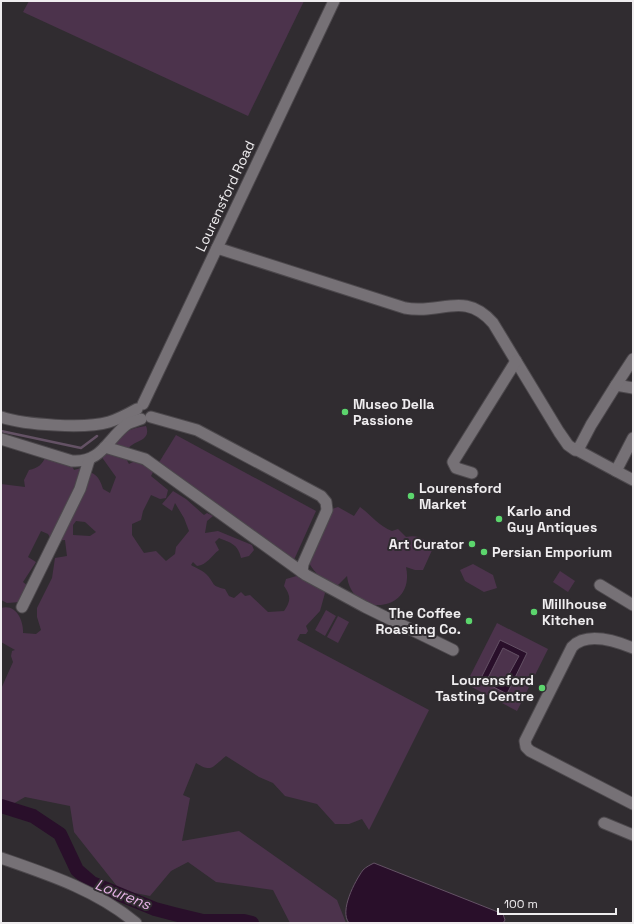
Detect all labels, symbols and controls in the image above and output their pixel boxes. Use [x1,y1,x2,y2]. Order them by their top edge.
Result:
street label: Lourensford Road [191,138,259,254]
place label: Museo Della Passione [353,395,434,429]
marker: Museo Della Passione [340,407,350,417]
place label: Lourensford Market [419,479,502,513]
marker: Lourensford Market [406,491,416,501]
place label: Karlo and Guy Antiques [507,502,597,536]
marker: Karlo and Guy Antiques [494,514,504,524]
place label: Art Curator [389,535,464,553]
marker: Art Curator [467,539,477,549]
place label: Persian Emporium [492,543,612,561]
marker: Persian Emporium [479,547,489,557]
place label: Millhouse Kitchen [542,595,607,629]
place label: The Coffee Roasting Co. [375,604,461,638]
marker: Millhouse Kitchen [529,607,539,617]
marker: The Coffee Roasting Co. [464,616,474,626]
place label: Lourensford Tasting Centre [435,671,534,705]
marker: Lourensford Tasting Centre [537,683,547,693]
water label: Lourens [93,874,154,914]
scale bar [498,890,616,916]
text: 100 m [504,896,538,912]

